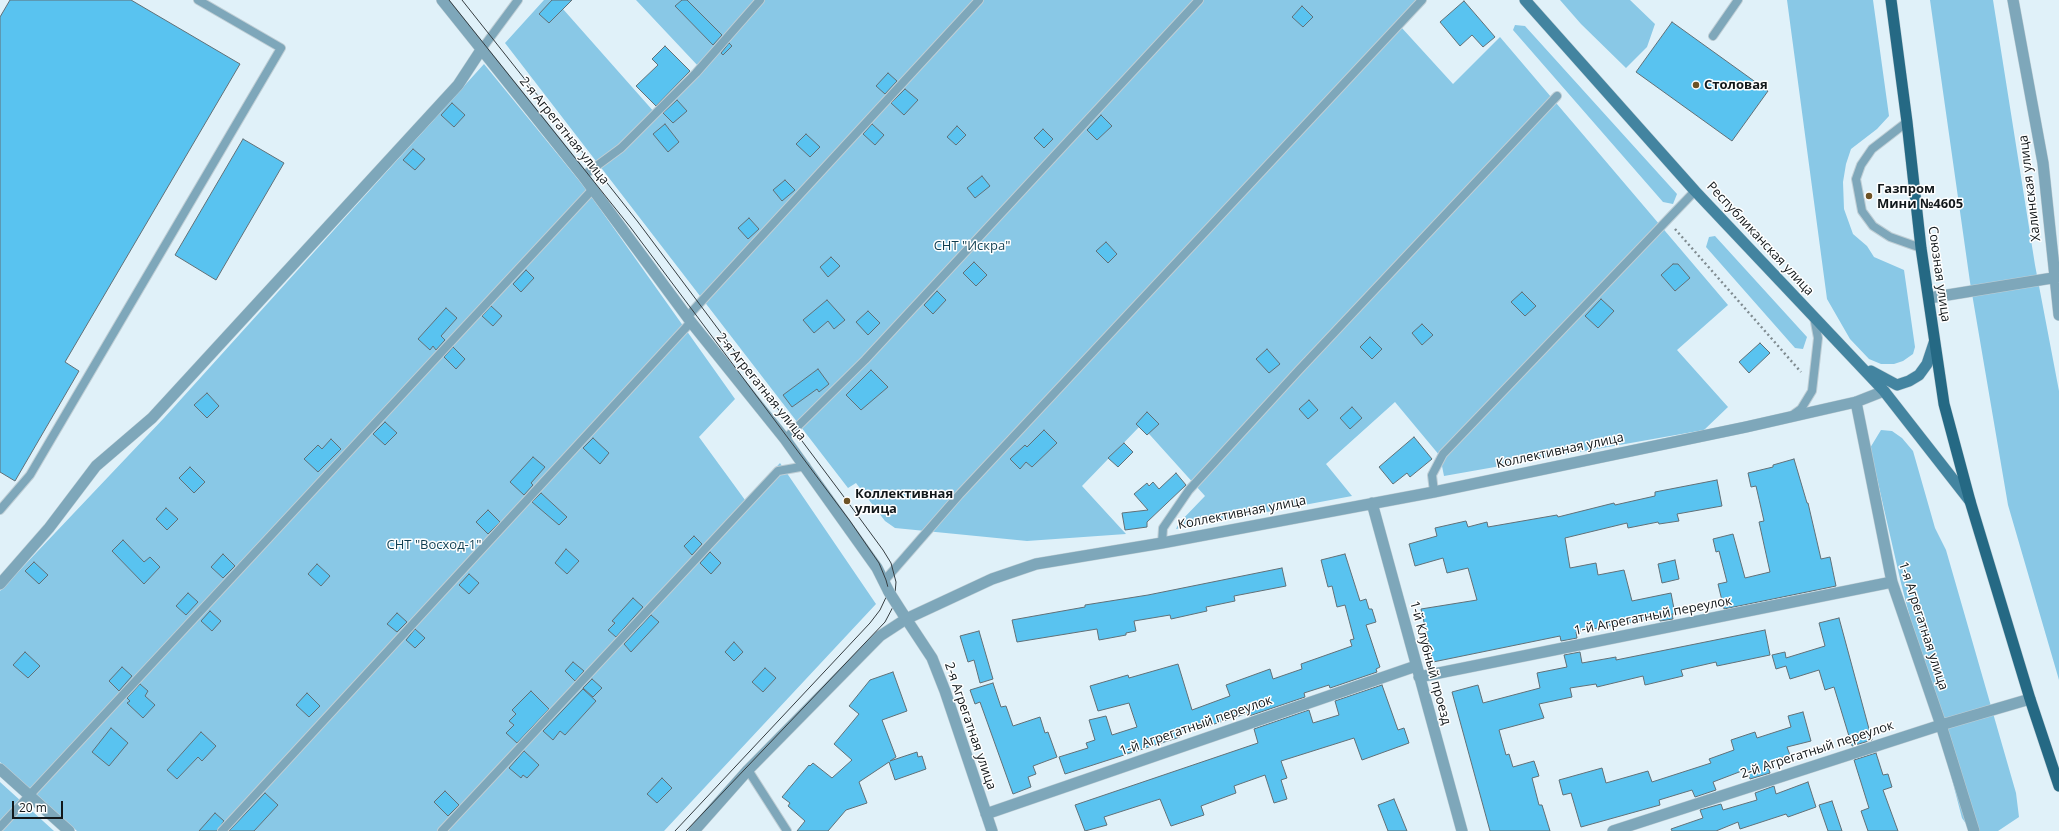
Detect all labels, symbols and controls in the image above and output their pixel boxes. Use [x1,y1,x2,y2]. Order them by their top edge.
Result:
street label: 2-я Агрегатная улица [516,74,612,188]
place label: Столовая [1704,77,1768,93]
marker: Столовая [1691,80,1701,90]
street label: Халинская улица [2016,134,2044,242]
street label: Республиканская улица [1703,179,1817,299]
place label: Газпром Мини №4605 [1877,181,1963,212]
marker: Газпром Мини №4605 [1864,191,1874,201]
street label: Союзная улица [1925,225,1953,323]
park label: СНТ "Искра" [934,238,1010,254]
street label: 2-я Агрегатная улица [713,330,809,444]
street label: Коллективная улица [1495,430,1625,472]
place label: Коллективная улица [855,486,953,517]
street label: Коллективная улица [1177,493,1307,533]
marker: Коллективная улица [842,496,852,506]
park label: СНТ "Восход-1" [387,537,481,553]
street label: 1-я Агрегатная улица [1895,560,1951,692]
street label: 1-й Агрегатный переулок [1573,593,1733,639]
street label: 1-й Клубный проезд [1406,599,1454,727]
street label: 2-я Агрегатная улица [941,660,999,792]
street label: 1-й Агрегатный переулок [1118,693,1274,759]
street label: 2-й Агрегатный переулок [1738,718,1896,782]
scale bar [14,793,65,819]
text: 20 m [19,799,47,816]

